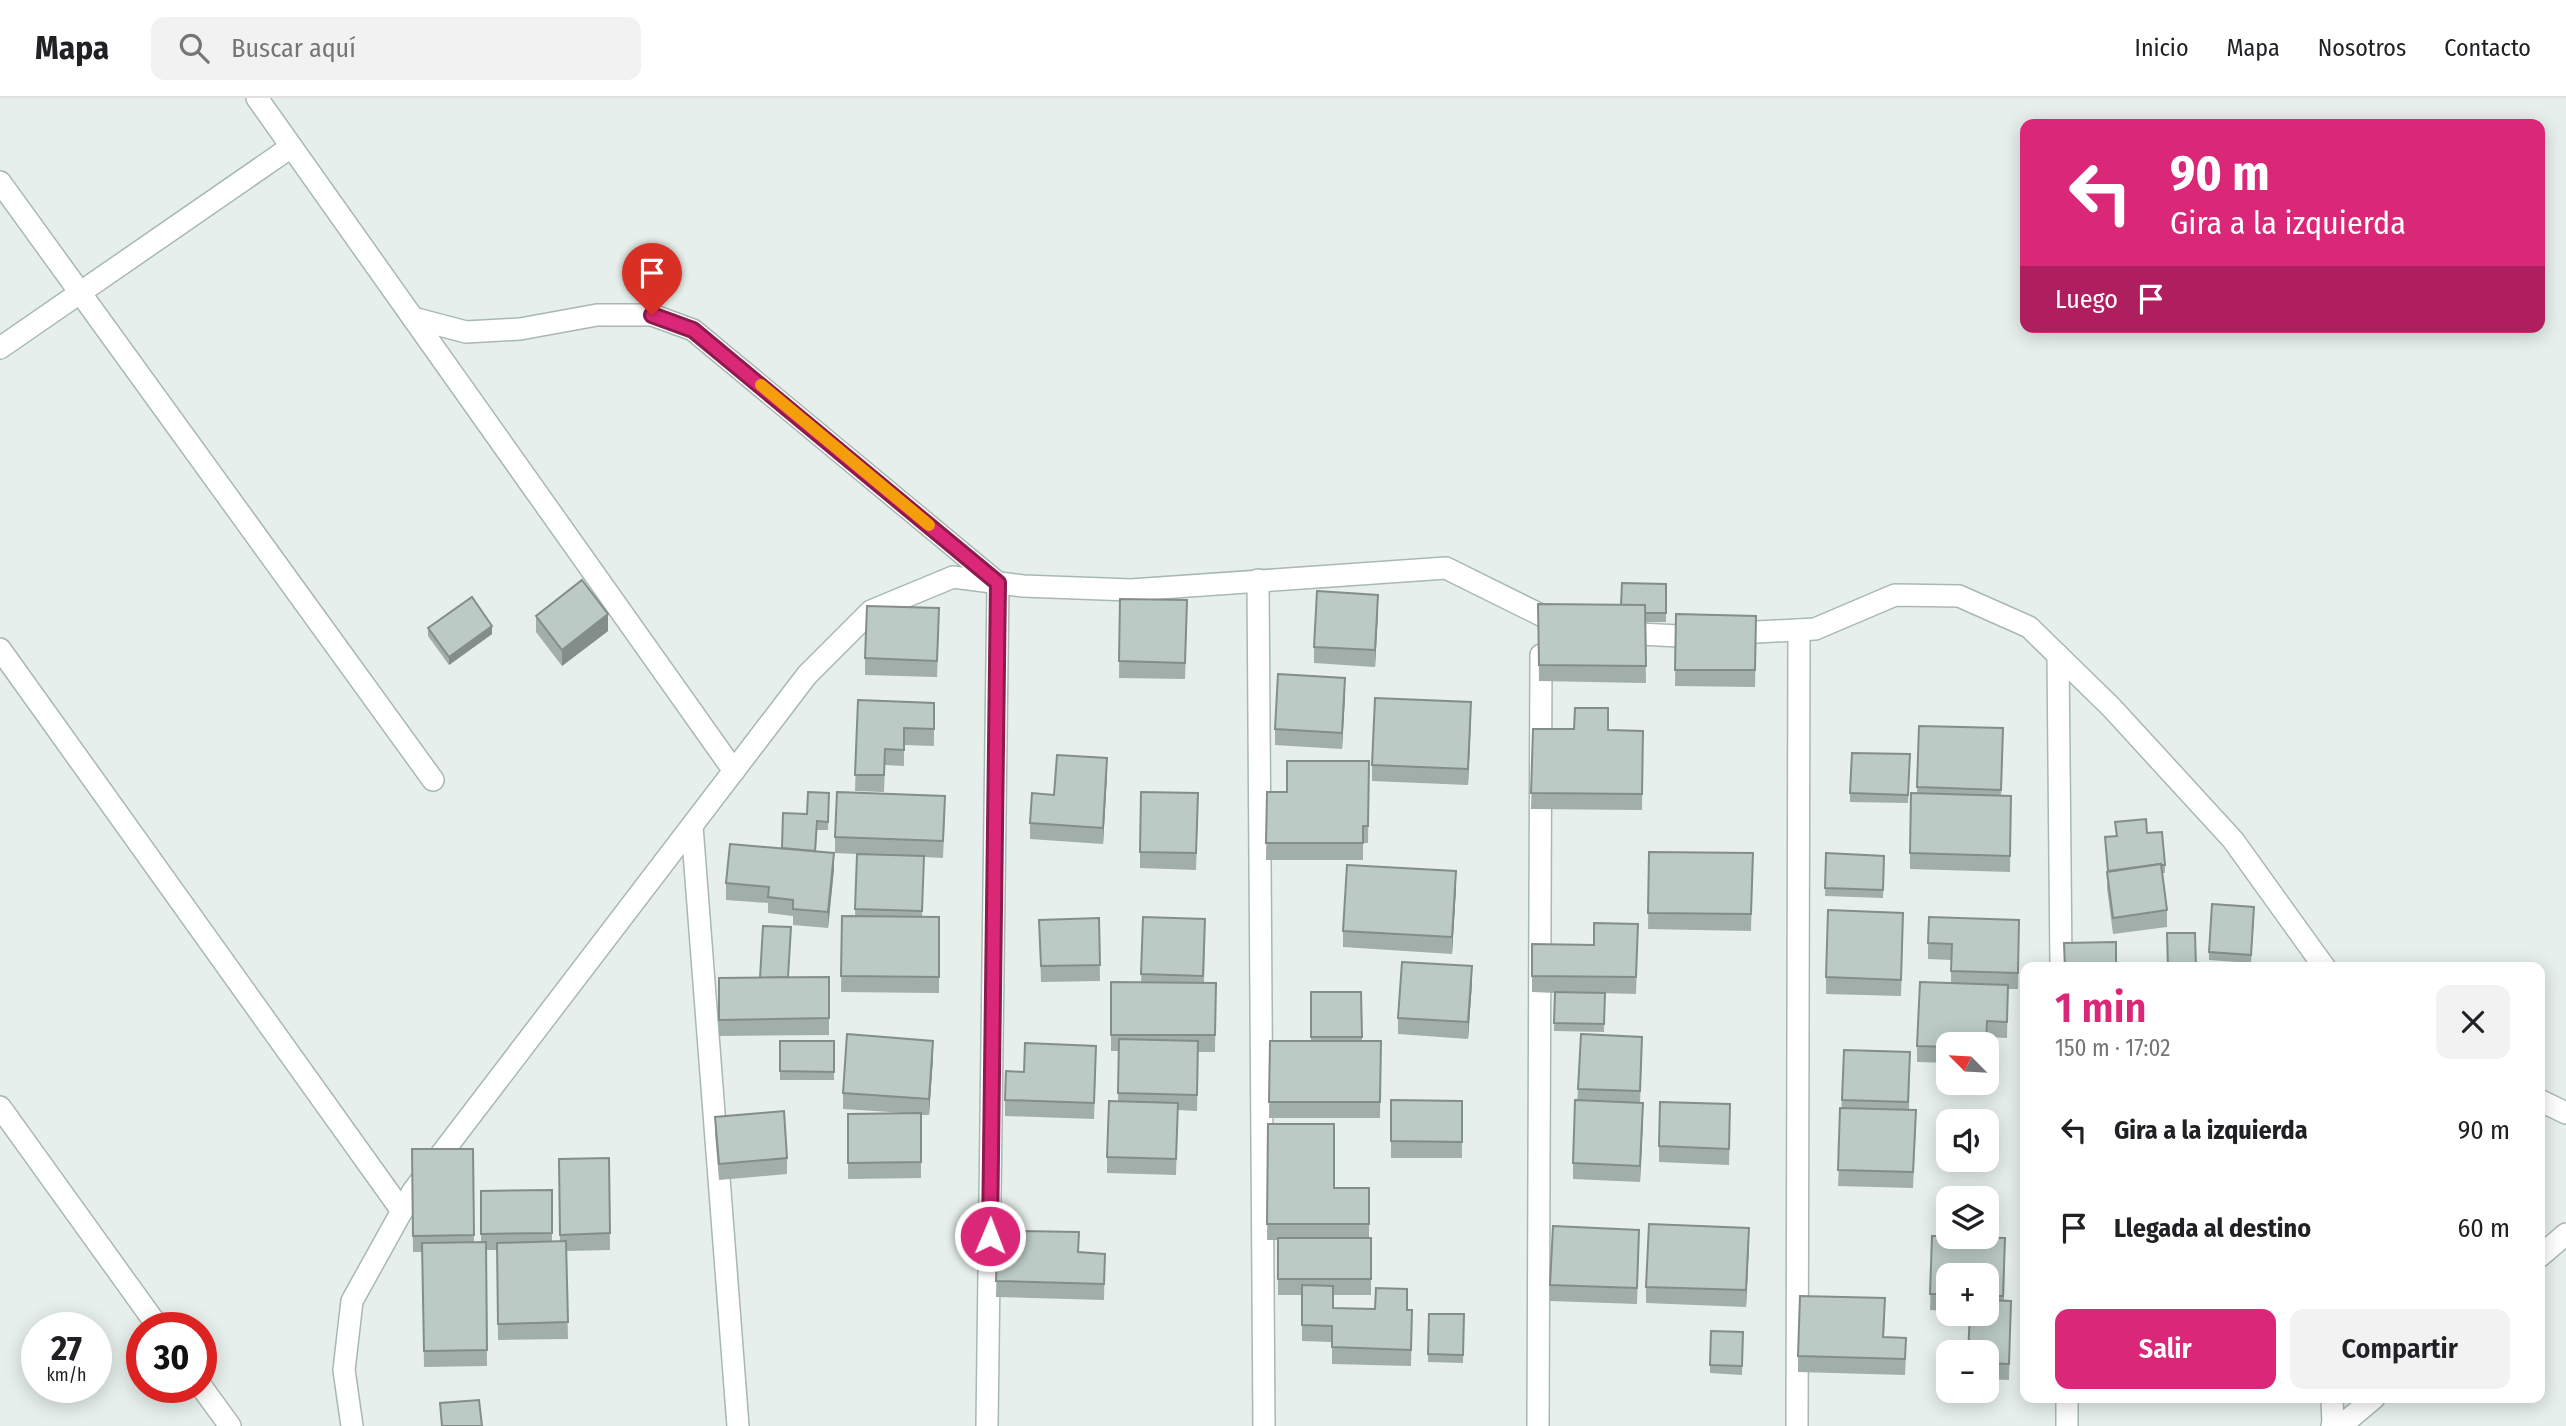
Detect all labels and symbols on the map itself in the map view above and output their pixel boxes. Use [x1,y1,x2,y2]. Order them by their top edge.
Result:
pin [622,243,682,315]
north arrow [1936,1032,1998,1096]
position arrow [953,1199,1027,1273]
speed limit sign: 30 [126,1312,217,1403]

